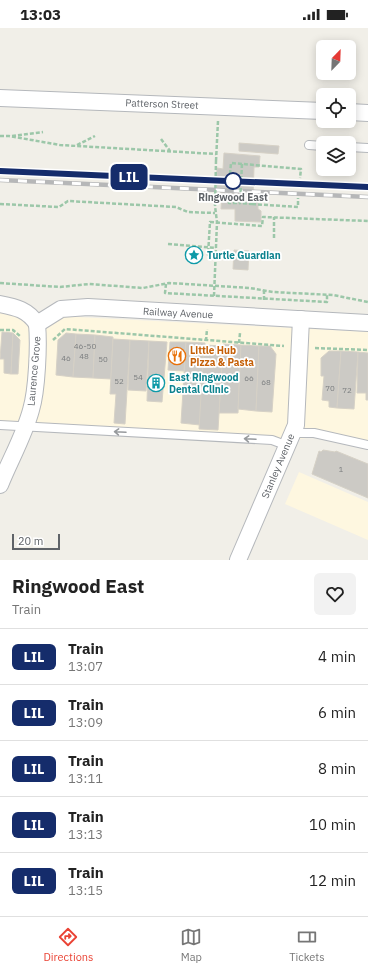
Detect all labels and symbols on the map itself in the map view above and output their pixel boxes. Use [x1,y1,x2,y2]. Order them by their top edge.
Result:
north arrow [316,40,356,80]
street label: Patterson Street [125,96,199,112]
line badge: LIL [106,164,152,190]
marker: Ringwood East [224,172,242,190]
place label: Ringwood East [198,191,268,204]
place icon: Turtle Guardian [184,245,204,265]
place label: Turtle Guardian [207,249,281,262]
street label: Railway Avenue [142,305,214,321]
street label: Laurence Grove [24,335,44,406]
house number: 46-50 [74,341,96,351]
place label: Little Hub Pizza & Pasta [190,344,254,369]
restaurant icon: Little Hub Pizza & Pasta [167,346,187,366]
house number: 48 [79,351,89,361]
house number: 46 [61,353,71,363]
house number: 50 [98,354,108,364]
place label: East Ringwood Dental Clinic [169,371,239,396]
house number: 54 [133,372,143,382]
building icon: East Ringwood Dental Clinic [146,373,166,393]
house number: 66 [244,373,254,383]
house number: 52 [114,376,124,386]
house number: 68 [261,377,271,387]
house number: 70 [325,383,335,393]
house number: 72 [342,385,352,395]
one-way arrow [114,428,127,435]
street label: Stanley Avenue [258,431,298,500]
one-way arrow [244,435,257,442]
house number: 1 [339,464,344,474]
scale bar [12,532,60,551]

